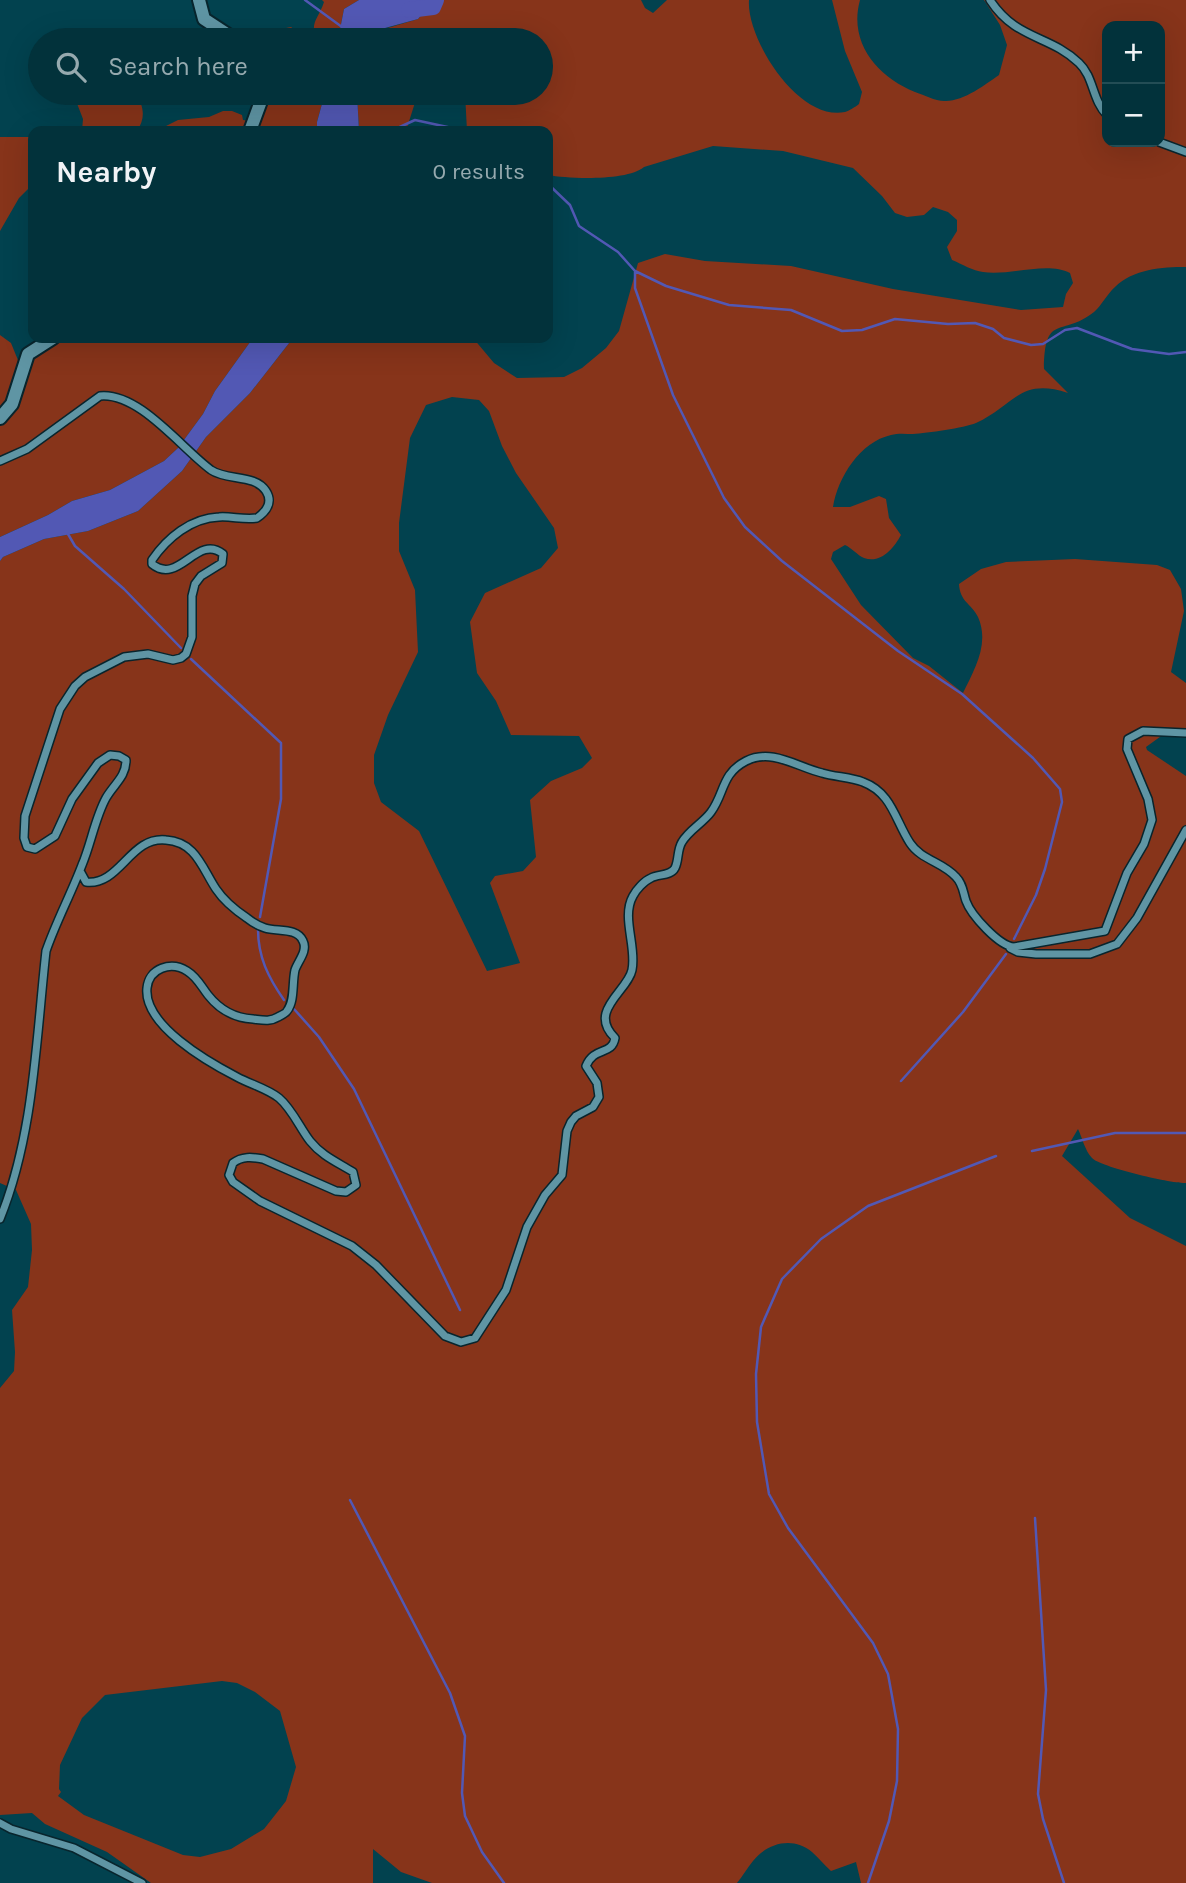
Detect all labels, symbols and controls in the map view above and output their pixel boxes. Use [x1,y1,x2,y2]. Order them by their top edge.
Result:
map controls [1102,21,1165,147]
button: + [1102,21,1165,84]
search box [28,28,553,105]
icon: search [52,48,90,86]
text: Search here [108,51,248,82]
button: − [1102,84,1165,147]
text: Nearby [56,154,156,190]
text: 0 results [433,158,525,185]

